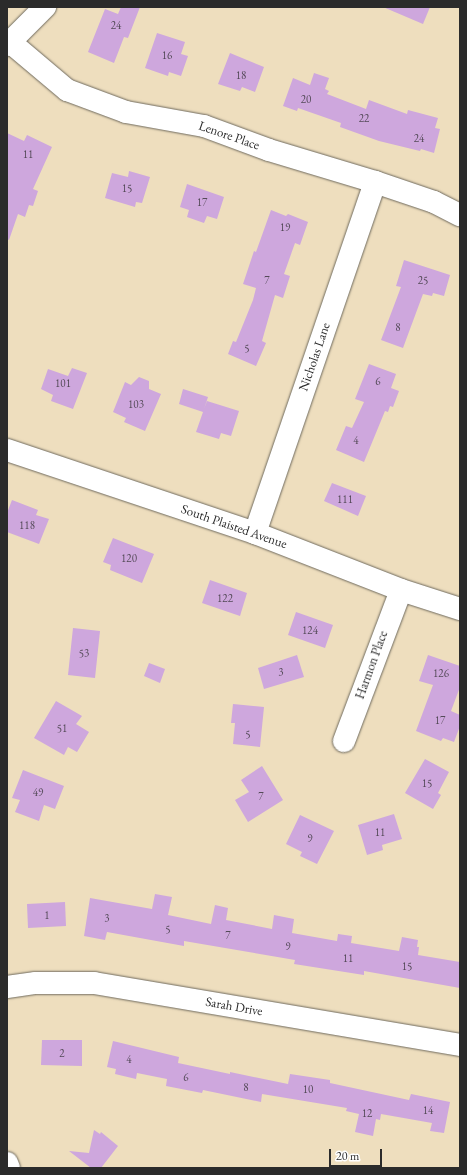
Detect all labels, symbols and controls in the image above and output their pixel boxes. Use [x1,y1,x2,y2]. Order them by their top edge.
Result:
house number: 24 [111,18,121,32]
house number: 16 [162,48,172,62]
house number: 18 [236,68,246,82]
house number: 20 [301,92,311,106]
house number: 22 [359,111,369,125]
street label: Lenore Place [196,118,262,154]
house number: 24 [414,131,424,145]
house number: 11 [23,147,33,161]
house number: 15 [122,181,132,195]
house number: 17 [197,195,207,209]
house number: 19 [280,220,290,234]
house number: 7 [264,273,270,287]
house number: 25 [418,273,428,287]
house number: 8 [395,320,401,334]
street label: Nicholas Lane [296,321,334,393]
house number: 5 [244,341,250,355]
house number: 6 [375,374,381,388]
house number: 101 [55,376,71,390]
house number: 103 [128,397,144,411]
house number: 4 [353,433,359,447]
house number: 111 [337,492,353,506]
street label: South Plaisted Avenue [179,502,289,552]
house number: 118 [19,518,35,532]
house number: 120 [121,551,137,565]
house number: 122 [217,591,233,605]
house number: 124 [302,623,318,637]
street label: Harmon Place [352,629,392,701]
house number: 53 [79,646,89,660]
house number: 3 [278,665,284,679]
house number: 126 [433,666,449,680]
house number: 17 [435,713,445,727]
house number: 51 [57,721,67,735]
house number: 5 [245,727,251,741]
house number: 15 [422,776,432,790]
house number: 49 [33,785,43,799]
house number: 7 [258,789,264,803]
house number: 11 [375,825,385,839]
house number: 9 [307,831,313,845]
house number: 1 [44,908,50,922]
house number: 3 [104,911,110,925]
house number: 5 [165,922,171,936]
house number: 7 [225,928,231,942]
house number: 9 [285,939,291,953]
house number: 11 [343,951,353,965]
house number: 15 [402,959,412,973]
street label: Sarah Drive [204,994,264,1020]
house number: 2 [59,1046,65,1060]
house number: 4 [126,1052,132,1066]
house number: 6 [183,1070,189,1084]
house number: 8 [243,1080,249,1094]
house number: 10 [303,1082,313,1096]
house number: 14 [423,1103,433,1117]
house number: 12 [362,1106,372,1120]
scale bar [331,1141,384,1167]
text: 20 m [336,1148,359,1164]

